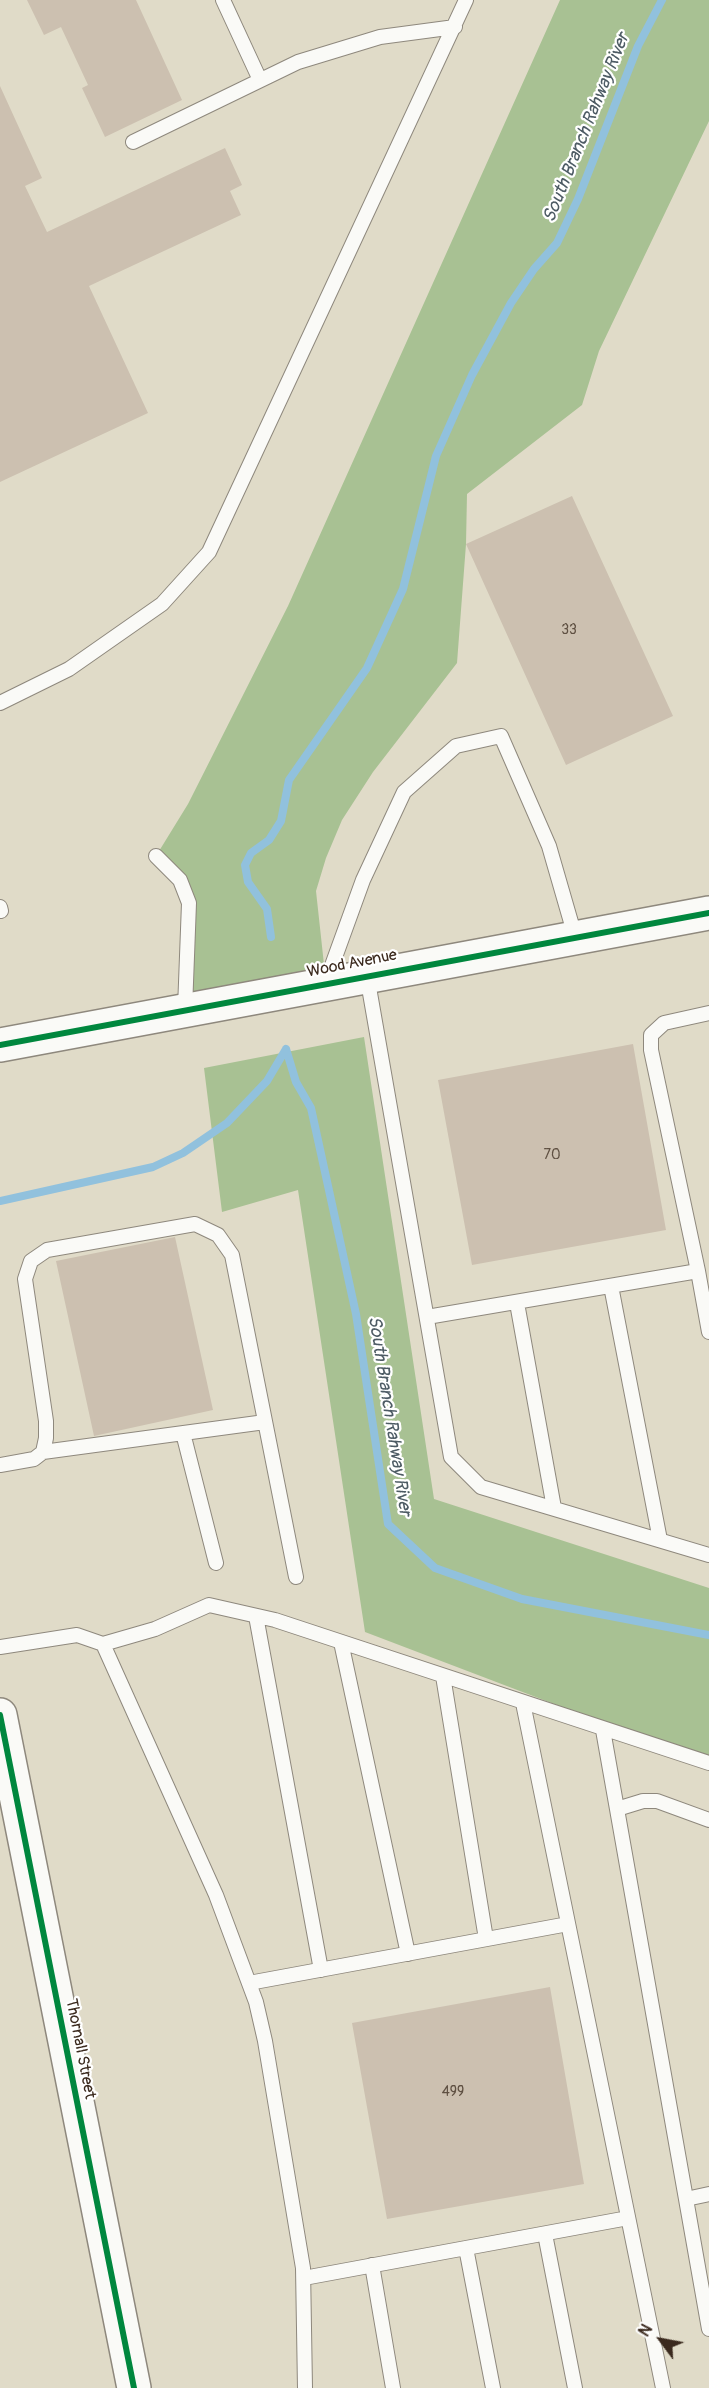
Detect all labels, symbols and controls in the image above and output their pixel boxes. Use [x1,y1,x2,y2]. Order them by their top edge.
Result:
water label: South Branch Rahway River [539,30,635,226]
house number: 33 [561,622,577,638]
street label: Wood Avenue [305,946,399,982]
house number: 70 [544,1147,560,1163]
water label: South Branch Rahway River [363,1315,415,1517]
street label: Thornall Street [61,1997,99,2101]
house number: 499 [442,2084,464,2100]
north arrow [631,2310,691,2370]
text: N [634,2321,657,2340]

